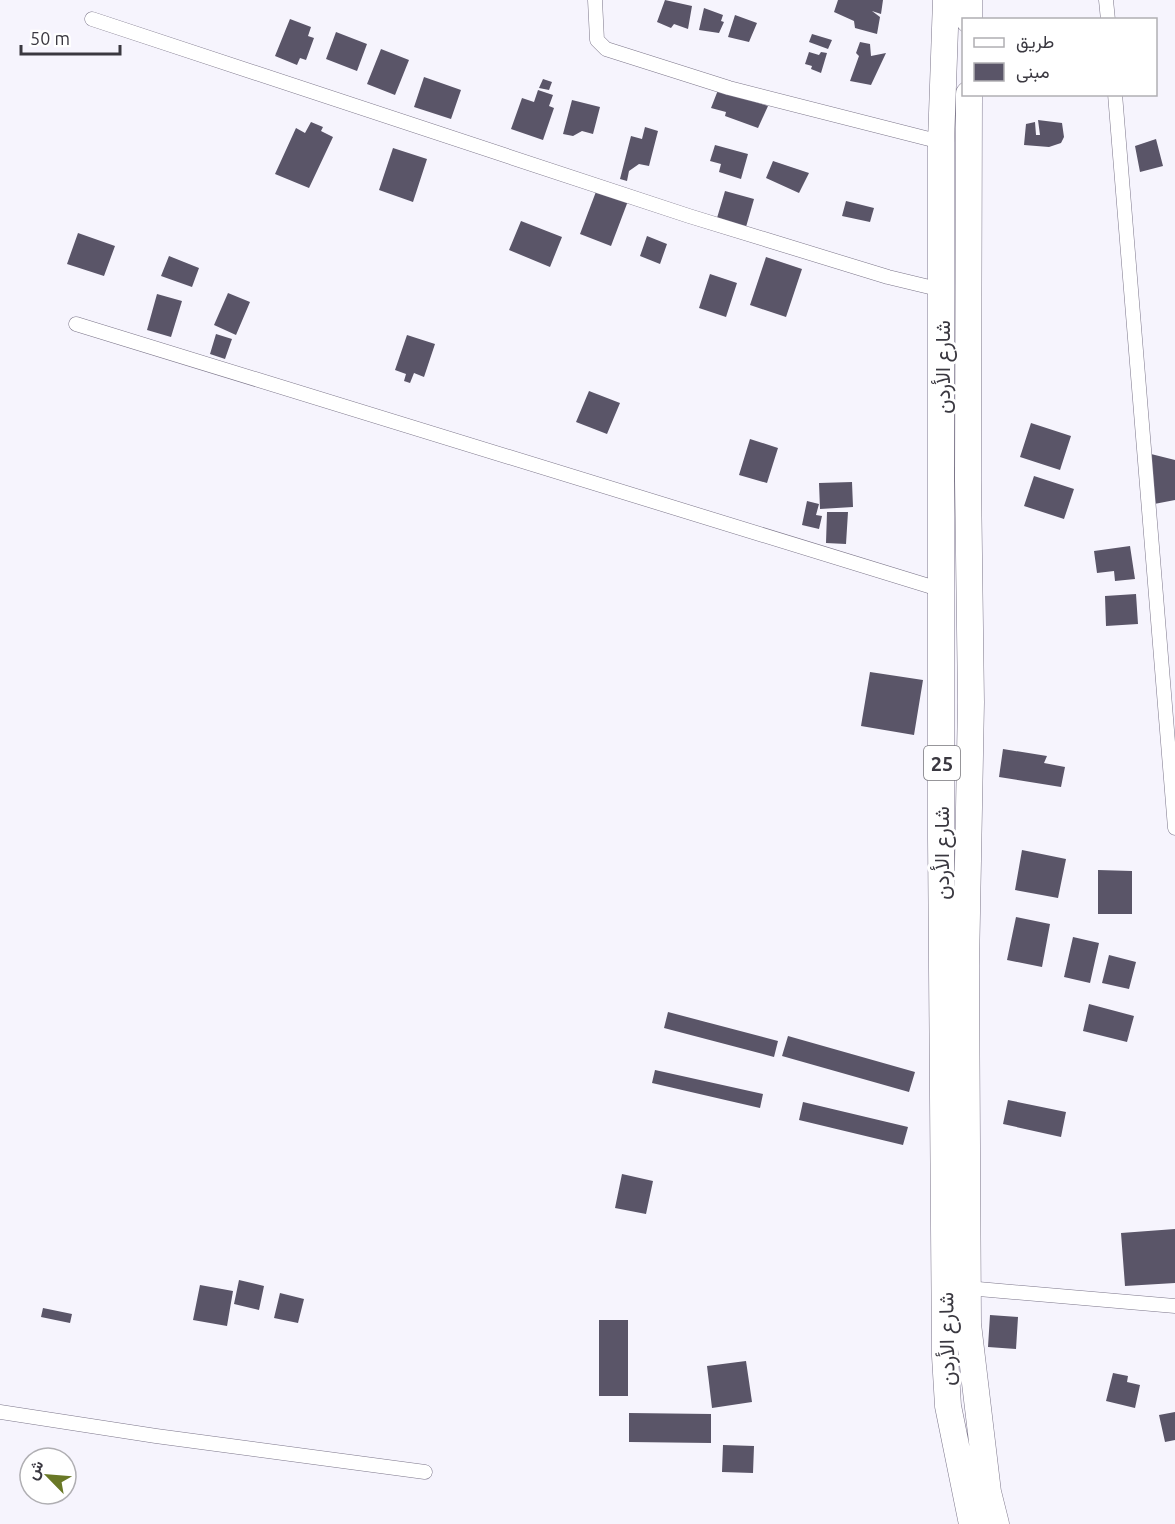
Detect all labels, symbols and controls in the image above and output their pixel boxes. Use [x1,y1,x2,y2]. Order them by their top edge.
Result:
scale bar [21,18,120,56]
legend [962,18,1157,96]
text: 50 m [30,28,70,48]
text: طريق [1016,31,1054,53]
text: مبنى [1016,61,1050,83]
street label: شارع الأردن [930,320,957,414]
road number: 25 [924,746,960,780]
street label: شارع الأردن [929,806,956,900]
street label: شارع الأردن [933,1292,962,1386]
north arrow [18,1446,78,1506]
text: ش [22,1457,48,1483]

